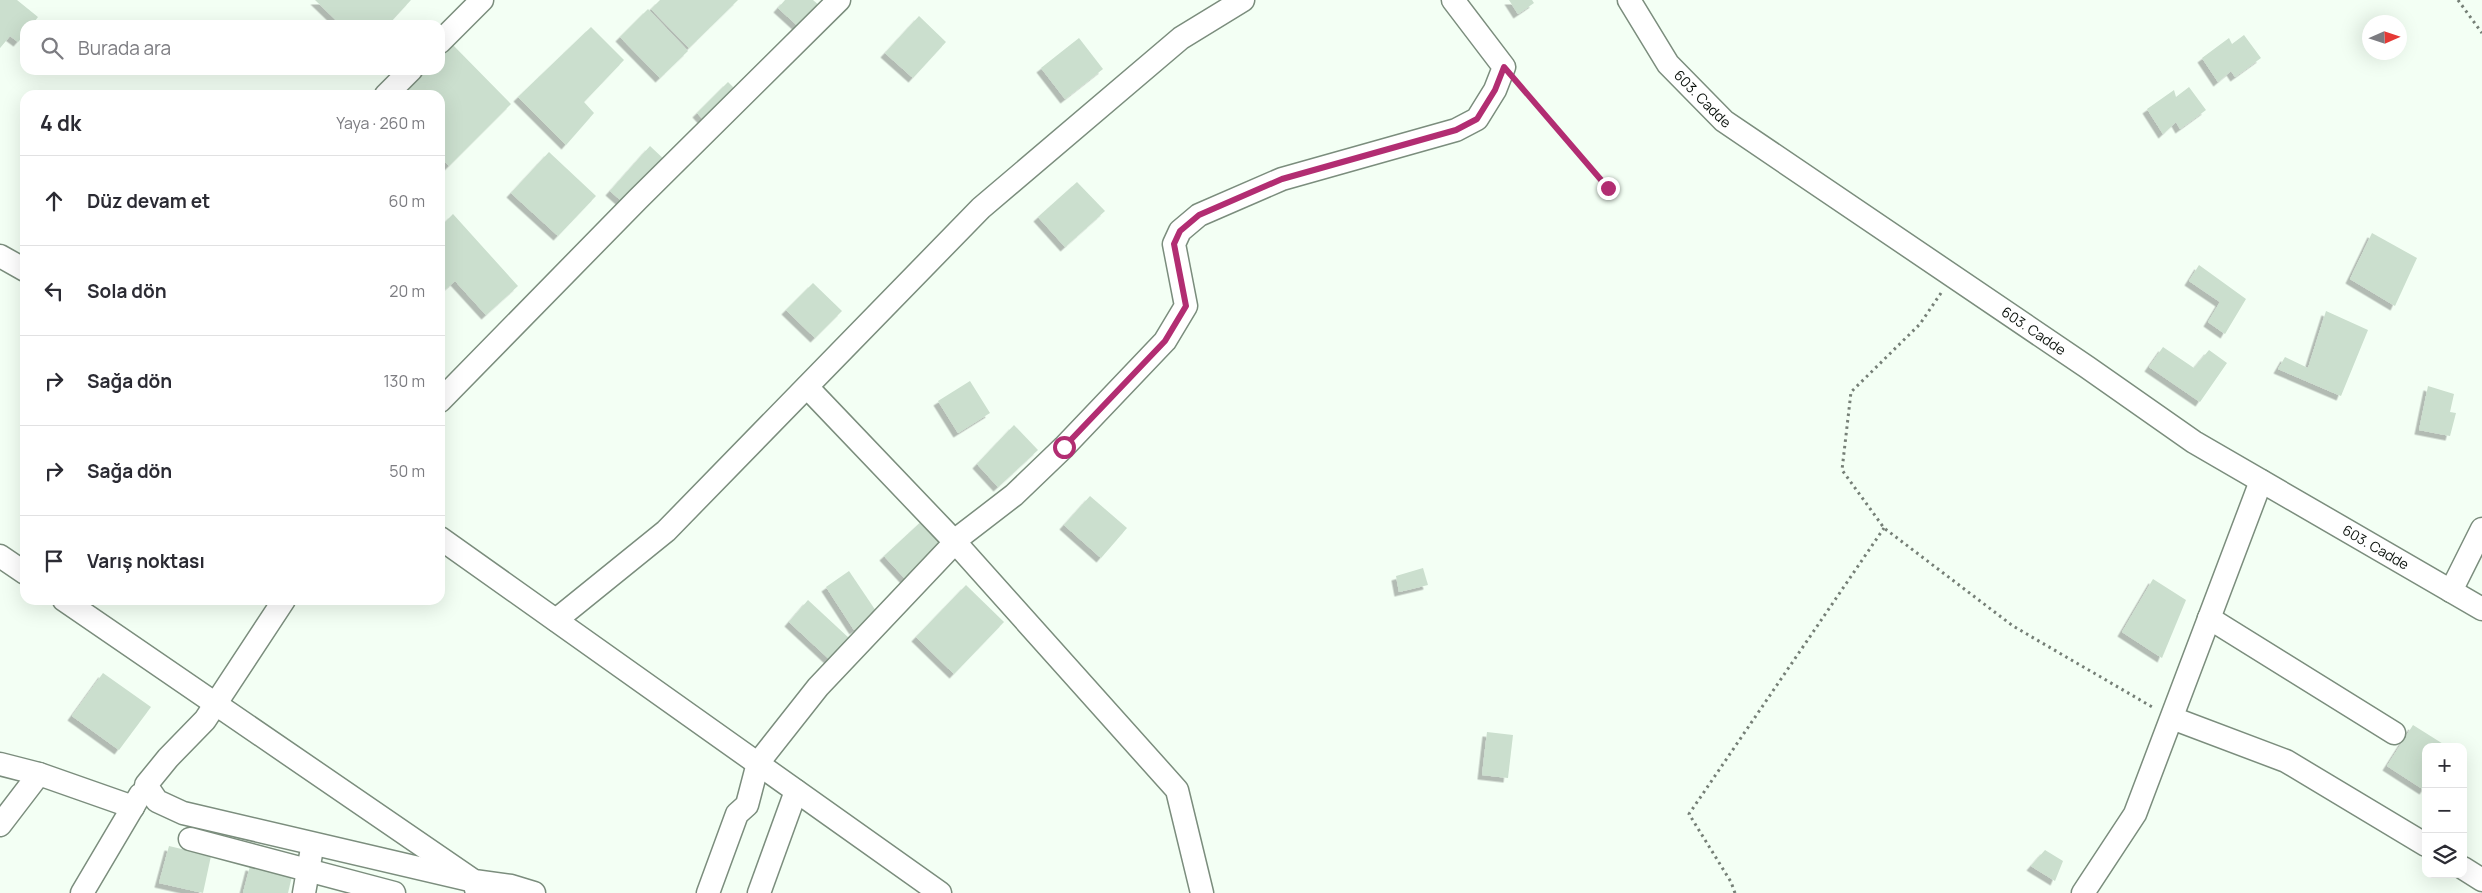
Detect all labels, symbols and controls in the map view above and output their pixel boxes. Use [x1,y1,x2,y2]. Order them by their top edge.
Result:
north arrow [2362,15,2407,60]
search box [20,20,445,75]
icon: search [38,34,66,62]
text: Burada ara [78,35,171,61]
street label: 603. Cadde [1670,66,1735,132]
text: 4 dk [40,109,81,137]
text: Yaya · 260 m [336,112,425,134]
route end [1597,177,1620,200]
icon: ahead [40,187,68,215]
text: Düz devam et [87,188,210,214]
text: 60 m [389,190,425,212]
icon: left [40,277,68,305]
text: Sola dön [87,278,167,304]
text: 20 m [389,280,425,302]
street label: 603. Cadde [1998,302,2070,359]
icon: right [40,367,68,395]
text: Sağa dön [87,368,172,394]
text: 130 m [383,370,425,392]
route start [1053,436,1076,459]
icon: right [40,457,68,485]
text: Sağa dön [87,458,172,484]
text: 50 m [389,460,425,482]
street label: 603. Cadde [2339,520,2413,574]
icon: arrive [40,547,68,575]
text: Varış noktası [87,548,205,574]
map controls [2422,743,2467,878]
button: + [2422,743,2467,788]
button: − [2422,788,2467,833]
button: layers [2422,833,2467,878]

